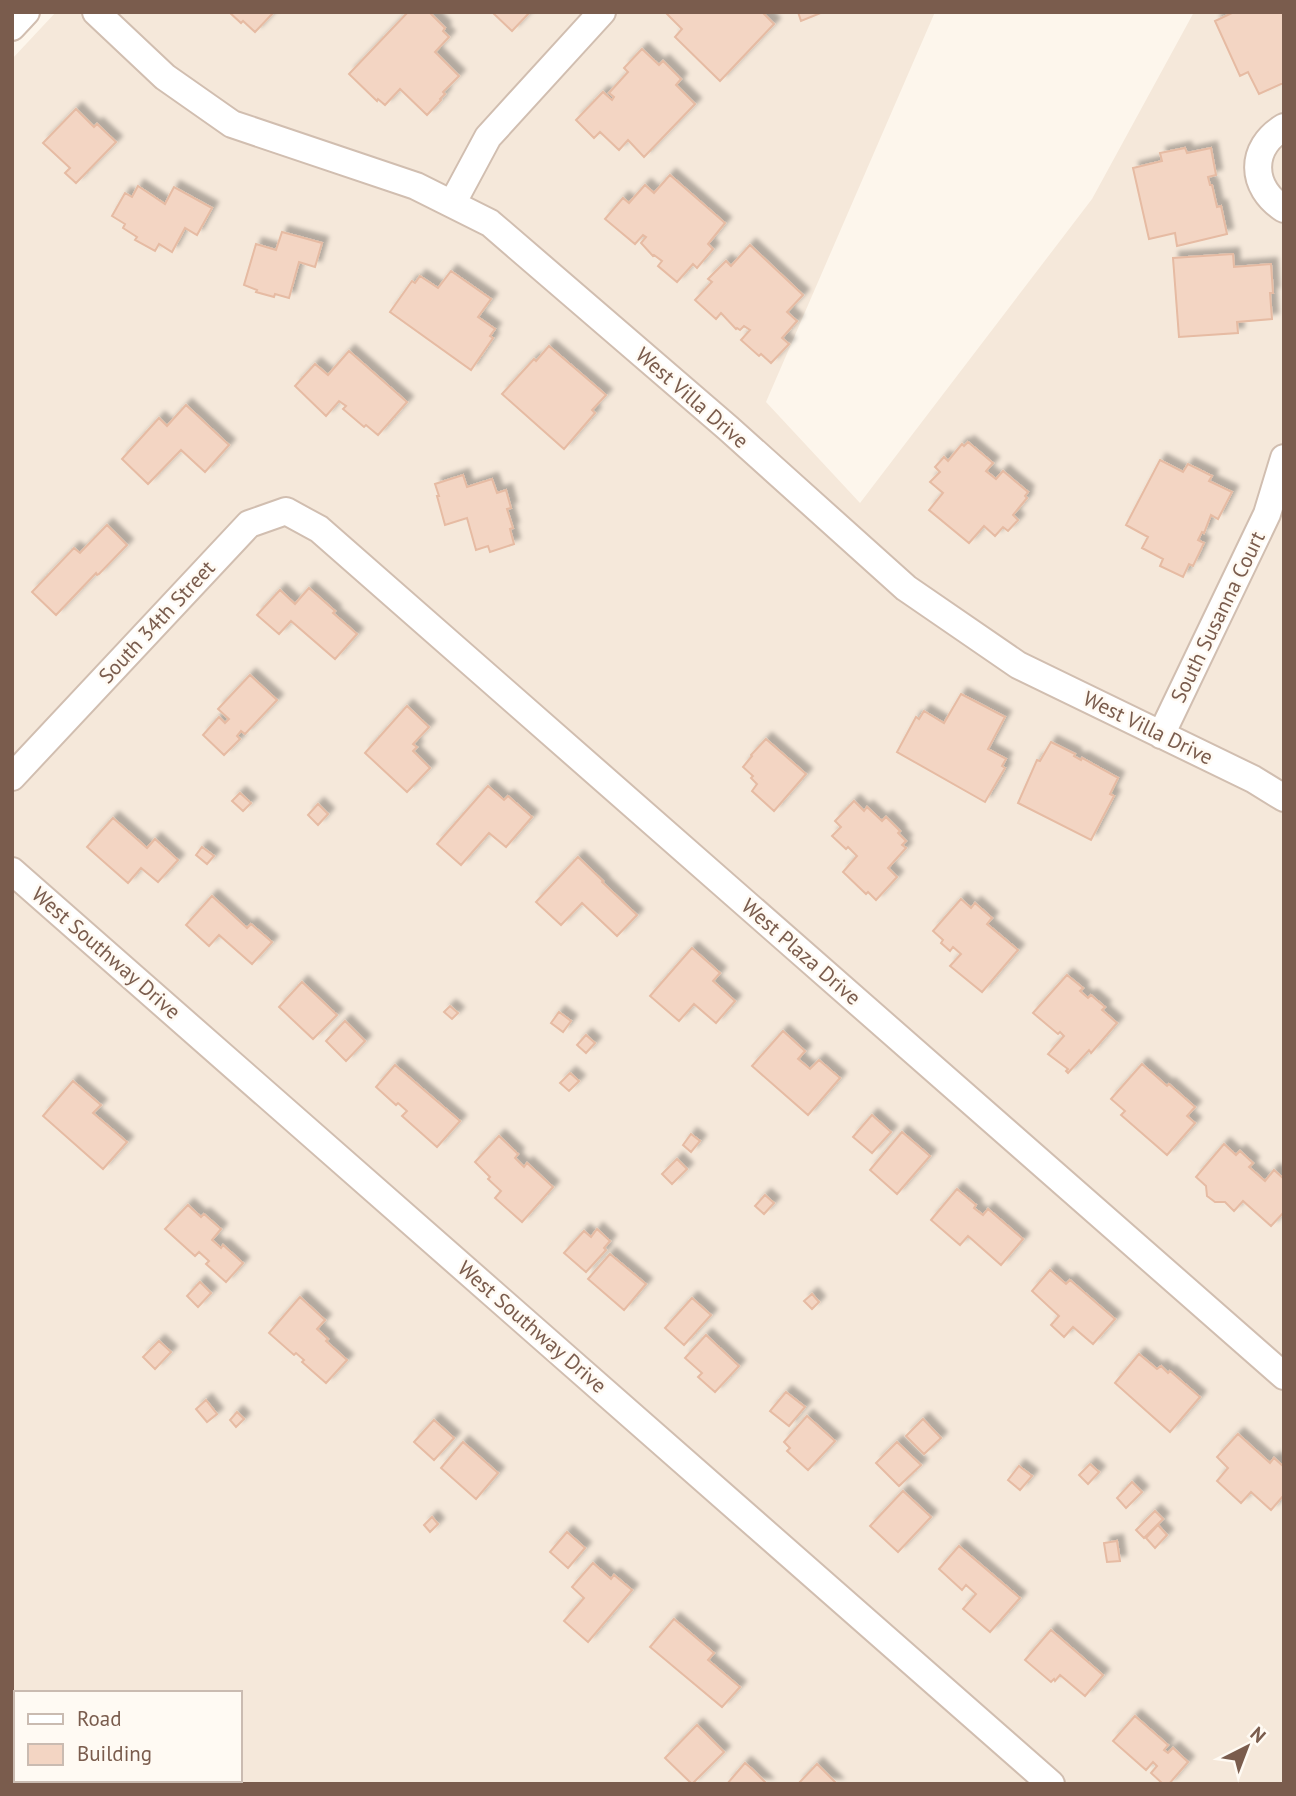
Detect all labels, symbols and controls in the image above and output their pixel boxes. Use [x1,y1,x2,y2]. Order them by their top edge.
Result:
street label: West Villa Drive [630,341,754,454]
street label: South Susanna Court [1164,527,1271,707]
street label: South 34th Street [93,554,221,689]
street label: West Villa Drive [1079,685,1218,771]
street label: West Southway Drive [26,881,186,1025]
street label: West Plaza Drive [736,892,867,1011]
street label: West Southway Drive [452,1255,612,1399]
legend [14,1691,242,1782]
text: Road [77,1705,121,1732]
north arrow [1212,1712,1282,1782]
text: N [1246,1721,1271,1747]
text: Building [77,1740,152,1767]

